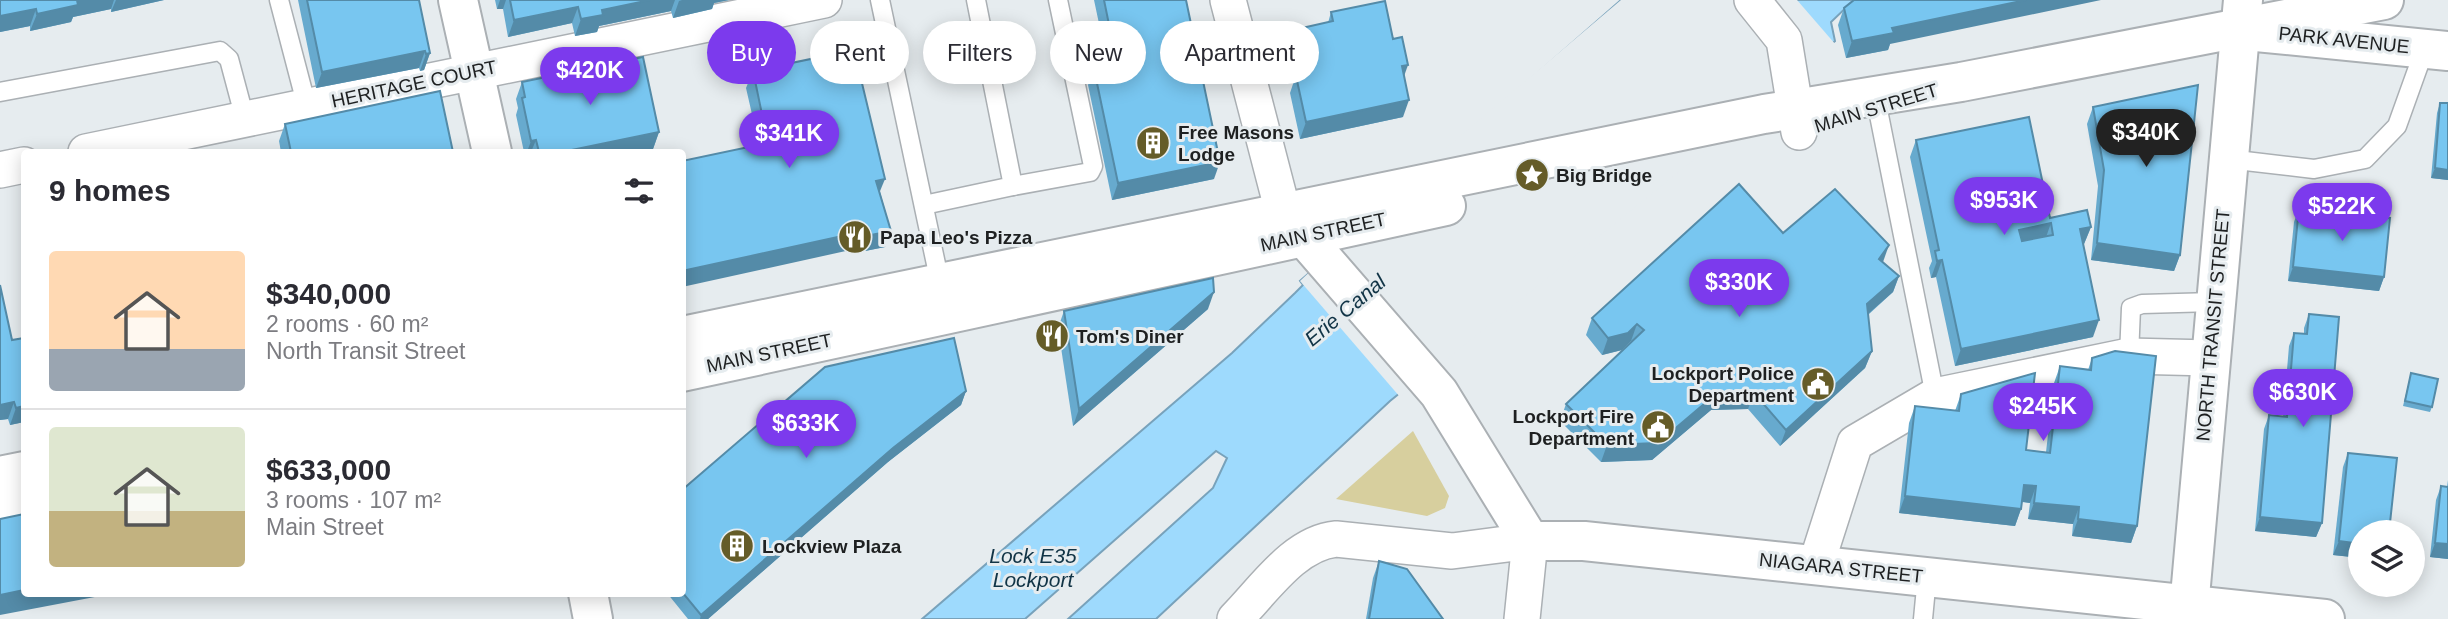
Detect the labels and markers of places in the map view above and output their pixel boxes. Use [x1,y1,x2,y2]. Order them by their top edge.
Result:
pin: $420K [541,48,639,107]
pin: $341K [740,110,838,170]
pin: $340K [2097,110,2195,169]
place label: Free Masons Lodge [1178,122,1294,165]
building icon: Free Masons Lodge [1134,124,1172,162]
place icon: Big Bridge [1513,156,1551,194]
place label: Big Bridge [1556,165,1652,186]
pin: $953K [1955,177,2053,237]
pin: $522K [2293,184,2391,243]
restaurant icon: Papa Leo's Pizza [836,218,874,256]
place label: Papa Leo's Pizza [880,227,1033,248]
pin: $330K [1690,260,1788,319]
restaurant icon: Tom's Diner [1033,317,1071,355]
place label: Tom's Diner [1076,326,1184,347]
place label: Lockport Police Department [1651,363,1795,406]
public building icon: Lockport Police Department [1799,365,1837,403]
pin: $630K [2254,370,2352,429]
pin: $245K [1994,384,2092,443]
pin: $633K [757,400,855,460]
place label: Lockport Fire Department [1513,406,1635,449]
public building icon: Lockport Fire Department [1639,408,1677,446]
building icon: Lockview Plaza [718,527,756,565]
place label: Lockview Plaza [762,536,902,557]

